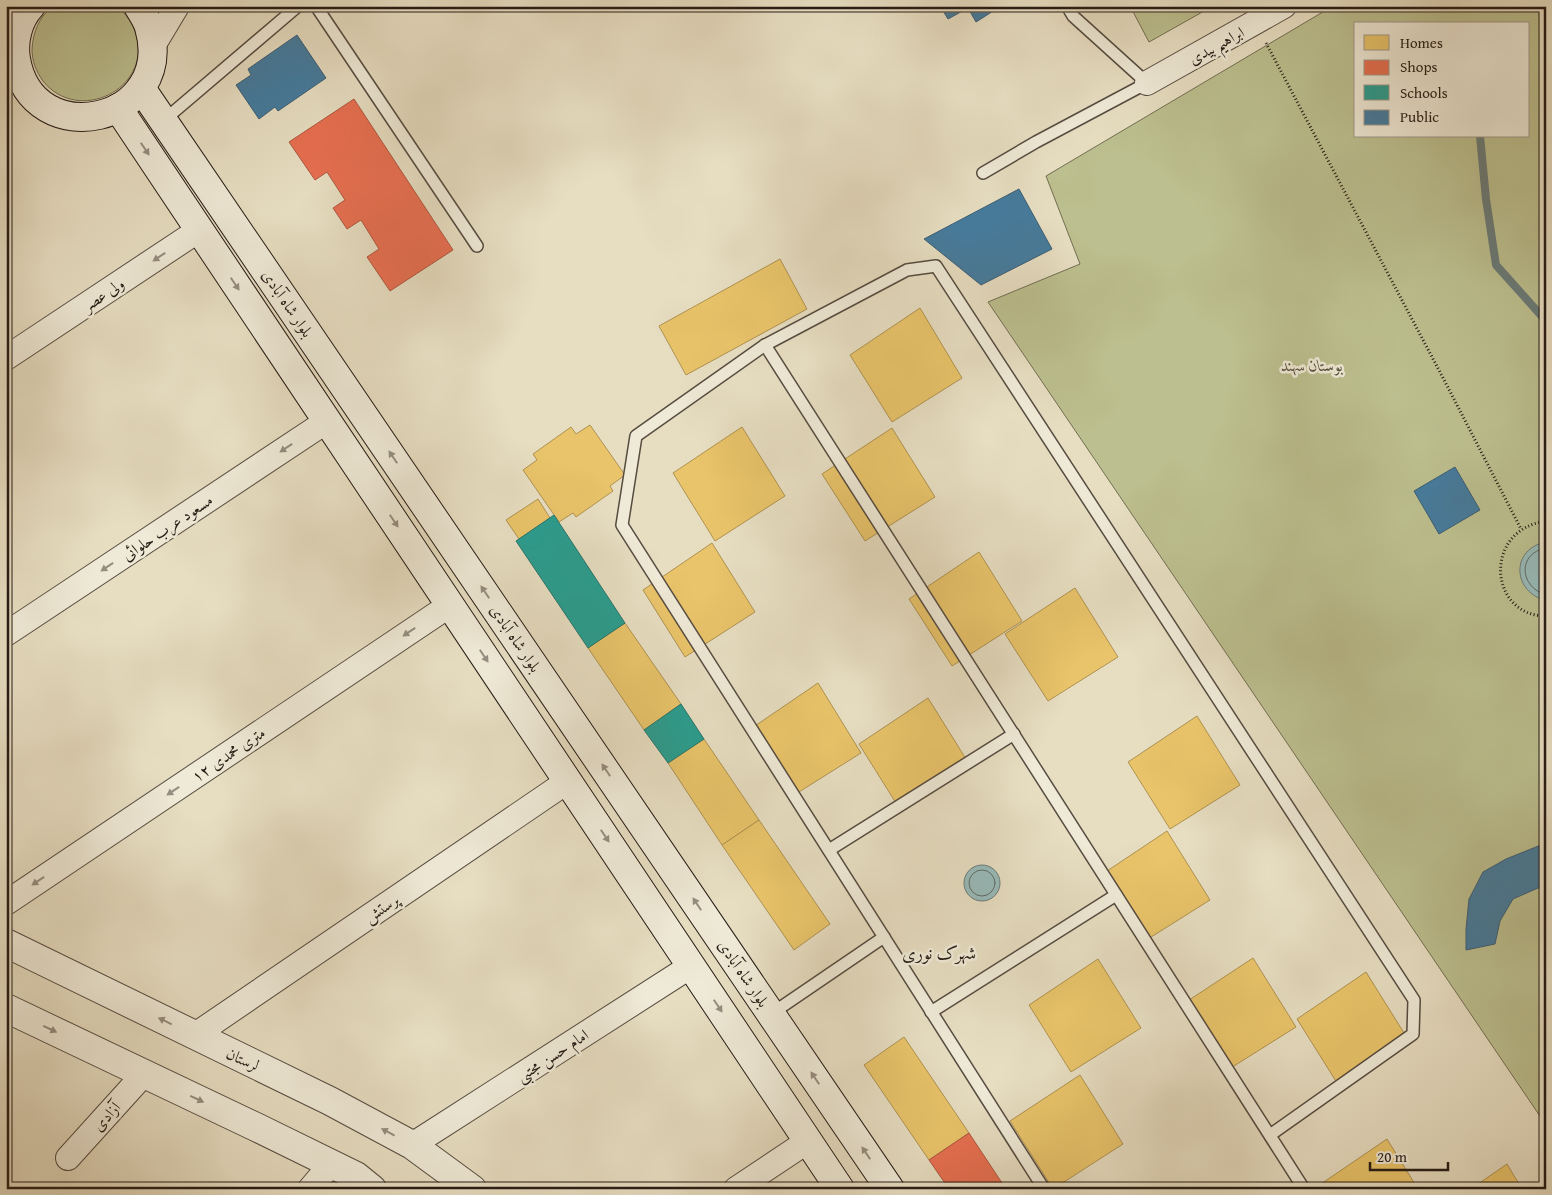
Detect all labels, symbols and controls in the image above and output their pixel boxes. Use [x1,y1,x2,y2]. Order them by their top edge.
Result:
street label: ابراهیم بیدی [1184,20,1251,75]
legend [1354,22,1530,138]
text: Homes [1400,32,1443,53]
text: Shops [1400,56,1437,77]
text: Schools [1400,82,1448,103]
text: Public [1400,106,1439,127]
one-way arrow [140,142,150,155]
one-way arrow [152,252,165,262]
street label: بلوار شاه آبادی [256,264,320,342]
street label: ولی عصر [76,271,129,318]
one-way arrow [230,277,240,290]
park label: بوستان سهند [1281,353,1343,377]
one-way arrow [280,443,293,452]
one-way arrow [389,451,398,464]
street label: مسعود عرب حلوائی [117,488,217,566]
one-way arrow [389,514,398,527]
one-way arrow [101,562,114,571]
one-way arrow [480,585,490,599]
street label: بلوار شاه آبادی [484,599,548,677]
one-way arrow [403,627,416,637]
one-way arrow [479,649,489,662]
street label: ۱۲ متری محمدی [186,720,270,788]
one-way arrow [601,763,611,776]
one-way arrow [166,786,180,796]
one-way arrow [600,829,610,842]
one-way arrow [31,877,45,886]
street label: پرستش [359,886,405,929]
one-way arrow [692,897,702,911]
street label: بلوار شاه آبادی [712,934,776,1012]
district label: شهرک نوری [902,939,976,966]
one-way arrow [714,999,723,1013]
one-way arrow [157,1016,172,1025]
street label: امام حسن مجتبی [511,1023,595,1090]
one-way arrow [43,1026,57,1034]
street label: لرستان [222,1041,264,1077]
one-way arrow [810,1071,820,1084]
street label: آزادی [86,1095,127,1136]
one-way arrow [190,1095,204,1103]
one-way arrow [381,1128,395,1136]
scale bar [1370,1140,1447,1172]
text: 20 m [1377,1146,1408,1167]
one-way arrow [861,1147,871,1160]

